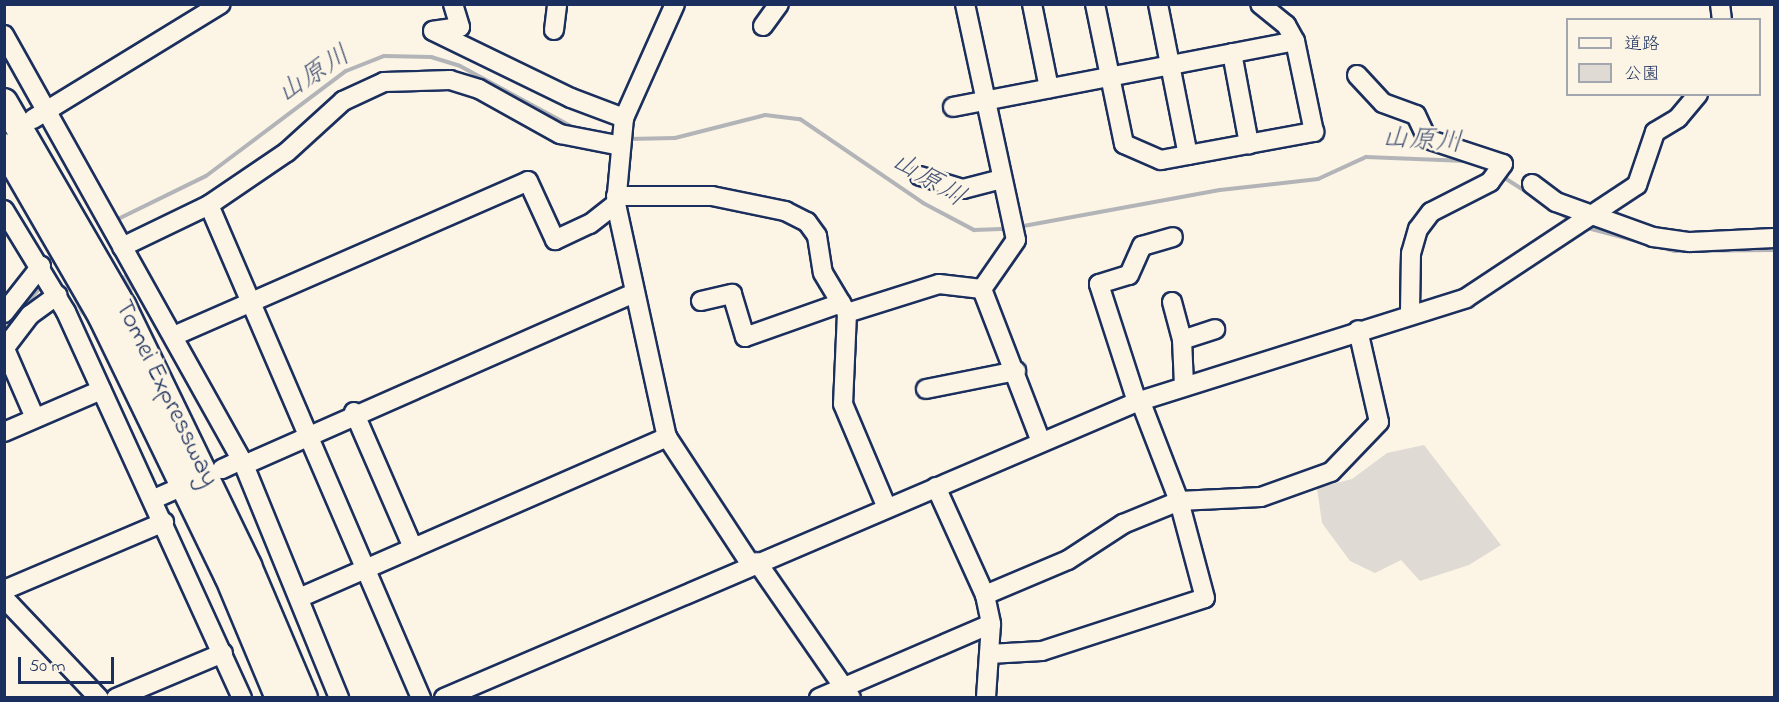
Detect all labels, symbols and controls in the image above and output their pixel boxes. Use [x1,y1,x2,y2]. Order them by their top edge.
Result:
legend [1566,18,1761,96]
text: 道路 [1624,32,1660,58]
water label: 山原川 [271,39,357,111]
text: 公園 [1624,62,1660,88]
water label: 山原川 [1380,122,1464,160]
water label: 山原川 [885,145,971,215]
street label: Tomei Expressway [106,296,224,492]
scale bar [21,645,117,683]
text: 50 m [29,654,66,680]

